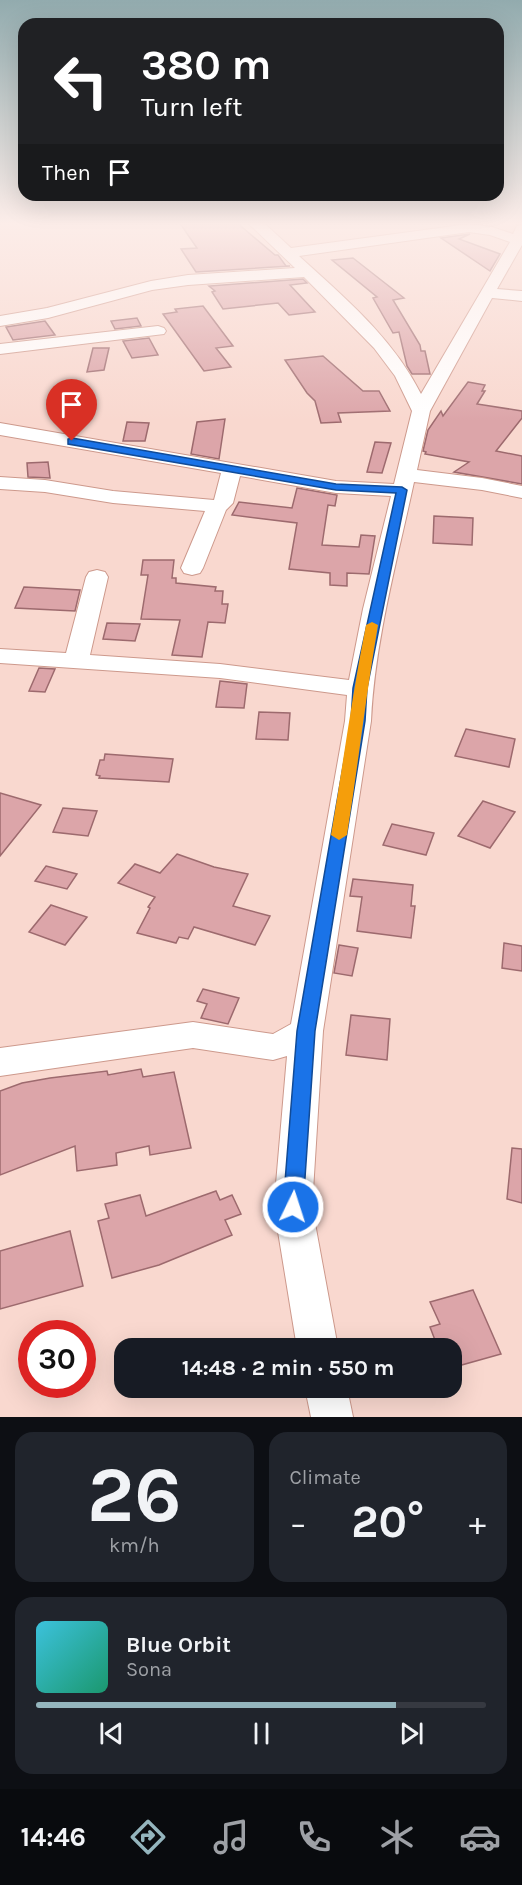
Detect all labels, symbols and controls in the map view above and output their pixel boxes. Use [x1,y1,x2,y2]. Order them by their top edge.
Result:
text: 380 m [141,40,271,90]
icon: left [42,42,120,120]
text: Turn left [141,91,242,123]
icon: arrive [103,156,136,189]
text: Then [42,160,91,186]
pin [46,379,97,441]
icon: arrive [55,388,88,421]
position arrow [261,1175,325,1239]
speed limit sign: 30 [18,1320,96,1398]
text: 14:48 · 2 min · 550 m [182,1355,394,1381]
text: 26 [87,1449,182,1541]
text: Climate [290,1466,361,1489]
text: 20° [351,1496,424,1548]
text: − [290,1504,307,1542]
text: + [469,1504,486,1542]
text: km/h [109,1534,160,1557]
text: Blue Orbit [126,1632,231,1658]
text: Sona [126,1658,172,1681]
icon: previous [95,1717,128,1750]
icon: pause [245,1717,278,1750]
icon: next [395,1717,428,1750]
icon: directions [127,1816,169,1858]
icon: music [210,1816,252,1858]
icon: phone [293,1816,335,1858]
icon: climate [376,1816,418,1858]
icon: car [459,1816,501,1858]
text: 14:46 [21,1821,86,1853]

